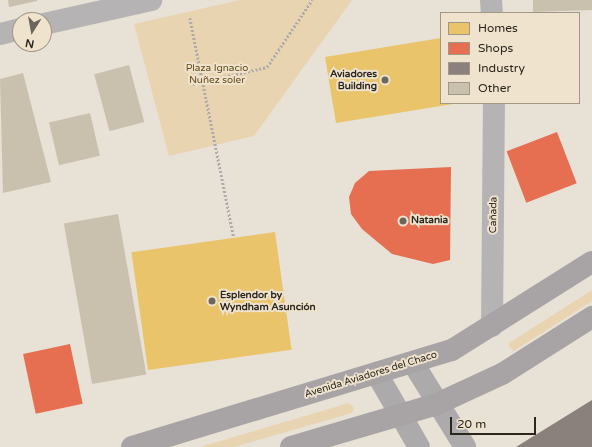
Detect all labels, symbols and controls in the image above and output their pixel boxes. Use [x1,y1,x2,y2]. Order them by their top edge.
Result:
north arrow [12,12,52,52]
legend [440,12,580,104]
text: Homes [478,21,518,35]
text: N [24,36,35,51]
text: Shops [478,41,513,55]
text: Industry [478,61,525,75]
park label: Plaza Ignacio Nuñez soler [186,62,248,86]
place label: Aviadores Building [330,68,377,92]
marker: Aviadores Building [380,75,390,85]
text: Other [478,81,511,95]
street label: Cañada [488,197,500,233]
place label: Natania [411,215,448,227]
marker: Natania [398,216,408,226]
place label: Esplendor by Wyndham Asunción [220,289,316,312]
marker: Esplendor by Wyndham Asunción [207,296,217,306]
street label: Avenida Aviadores del Chaco [303,349,439,401]
scale bar [452,409,538,435]
text: 20 m [457,417,486,431]

